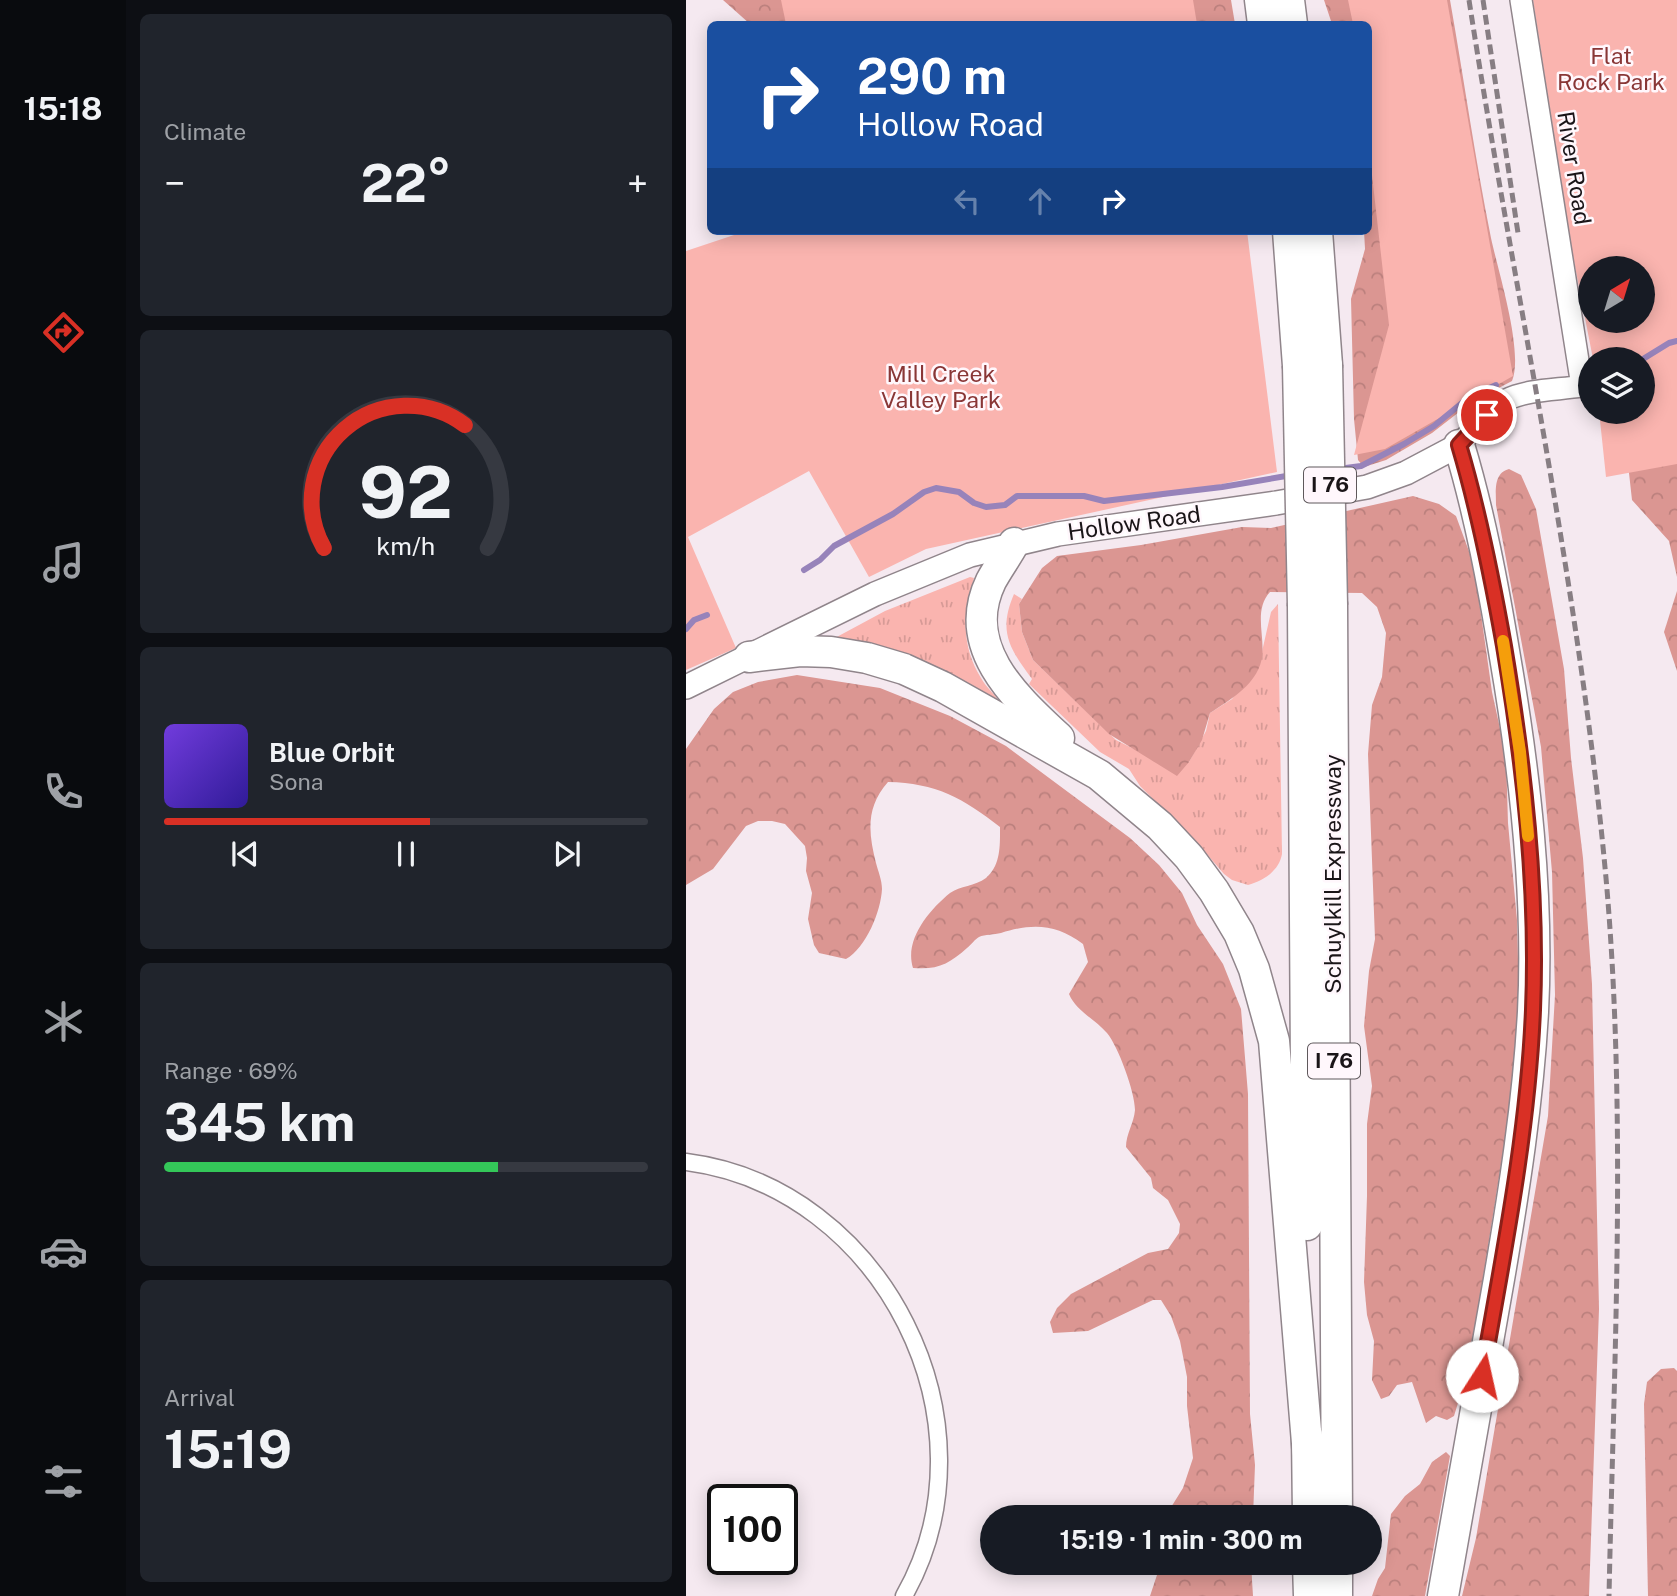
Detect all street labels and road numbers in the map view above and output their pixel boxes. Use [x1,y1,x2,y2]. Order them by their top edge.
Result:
street label: River Road [1552,109,1597,227]
road number: I 76 [1304,468,1356,503]
street label: Hollow Road [1066,500,1202,545]
street label: Schuylkill Expressway [1319,754,1346,994]
road number: I 76 [1308,1044,1360,1078]

